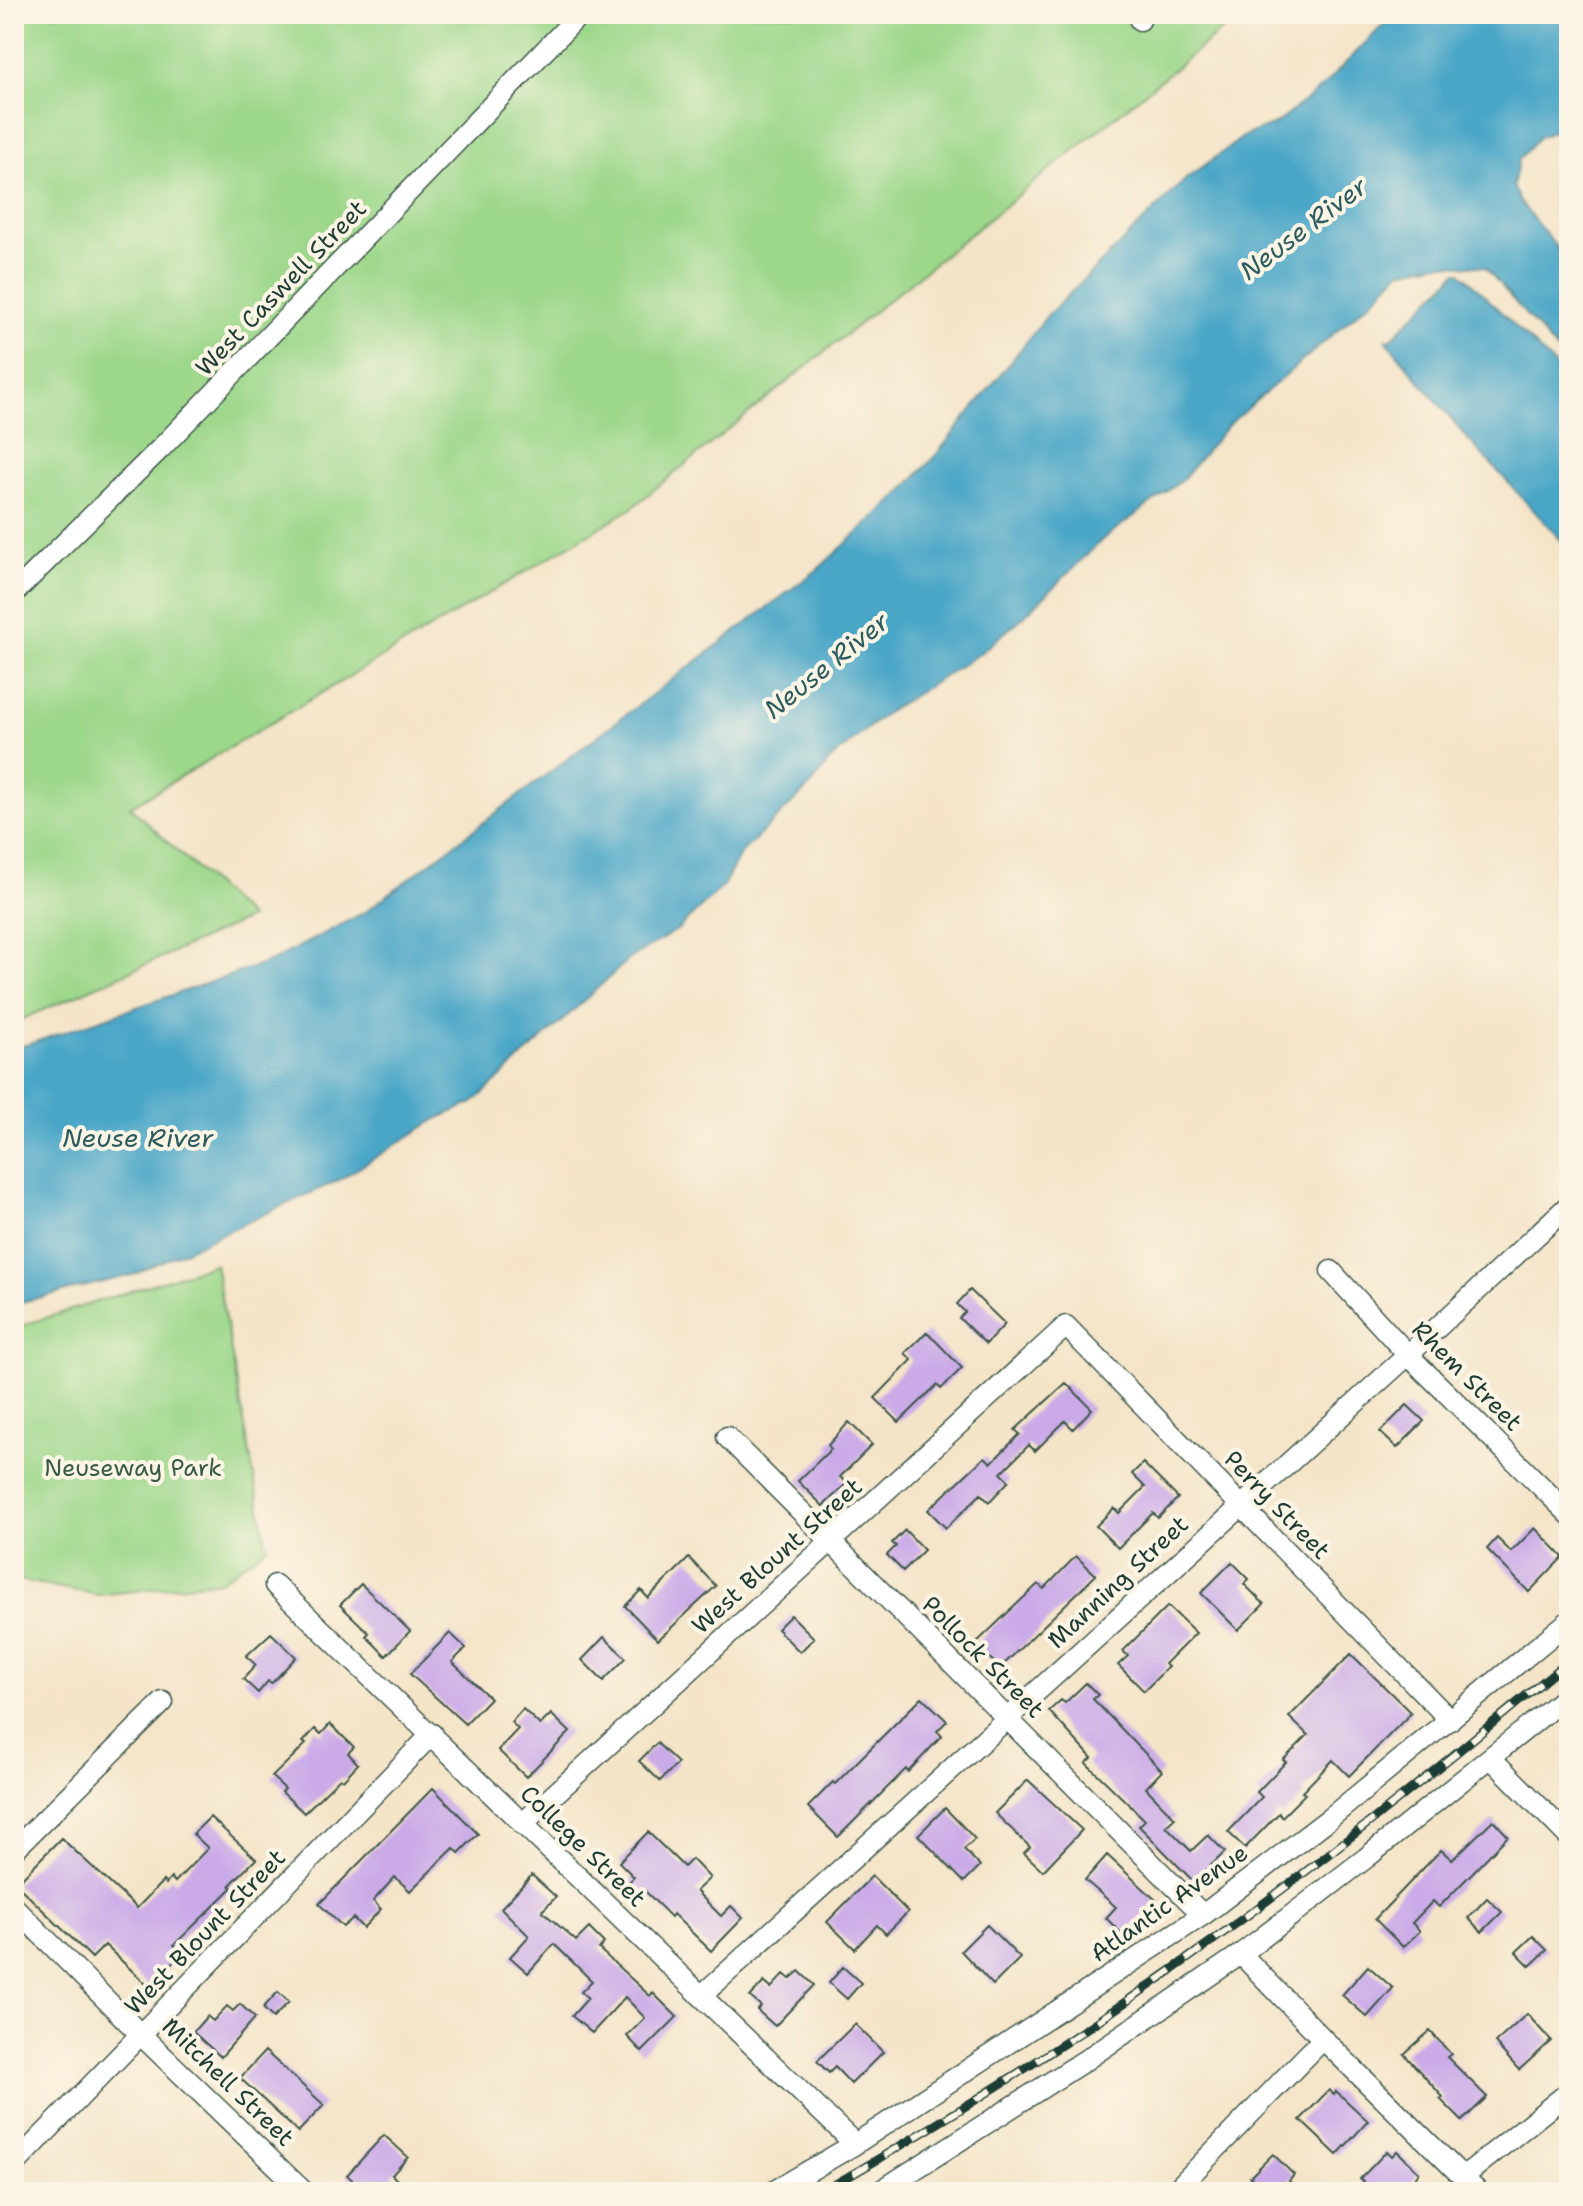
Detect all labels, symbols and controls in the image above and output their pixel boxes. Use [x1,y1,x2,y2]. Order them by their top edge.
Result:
water label: Neuse River [1232,168,1375,288]
street label: West Caswell Street [188,193,374,383]
water label: Neuse River [756,603,896,726]
water label: Neuse River [62,1120,214,1155]
street label: Rhem Street [1405,1314,1529,1438]
street label: Perry Street [1217,1444,1337,1566]
park label: Neuseway Park [44,1452,222,1484]
street label: West Blount Street [685,1471,869,1641]
street label: Manning Street [1041,1508,1195,1656]
street label: Pollock Street [915,1589,1051,1725]
street label: College Street [513,1778,653,1914]
street label: Atlantic Avenue [1084,1837,1254,1969]
street label: West Blount Street [117,1842,293,2022]
street label: Mitchell Street [155,2011,301,2153]

